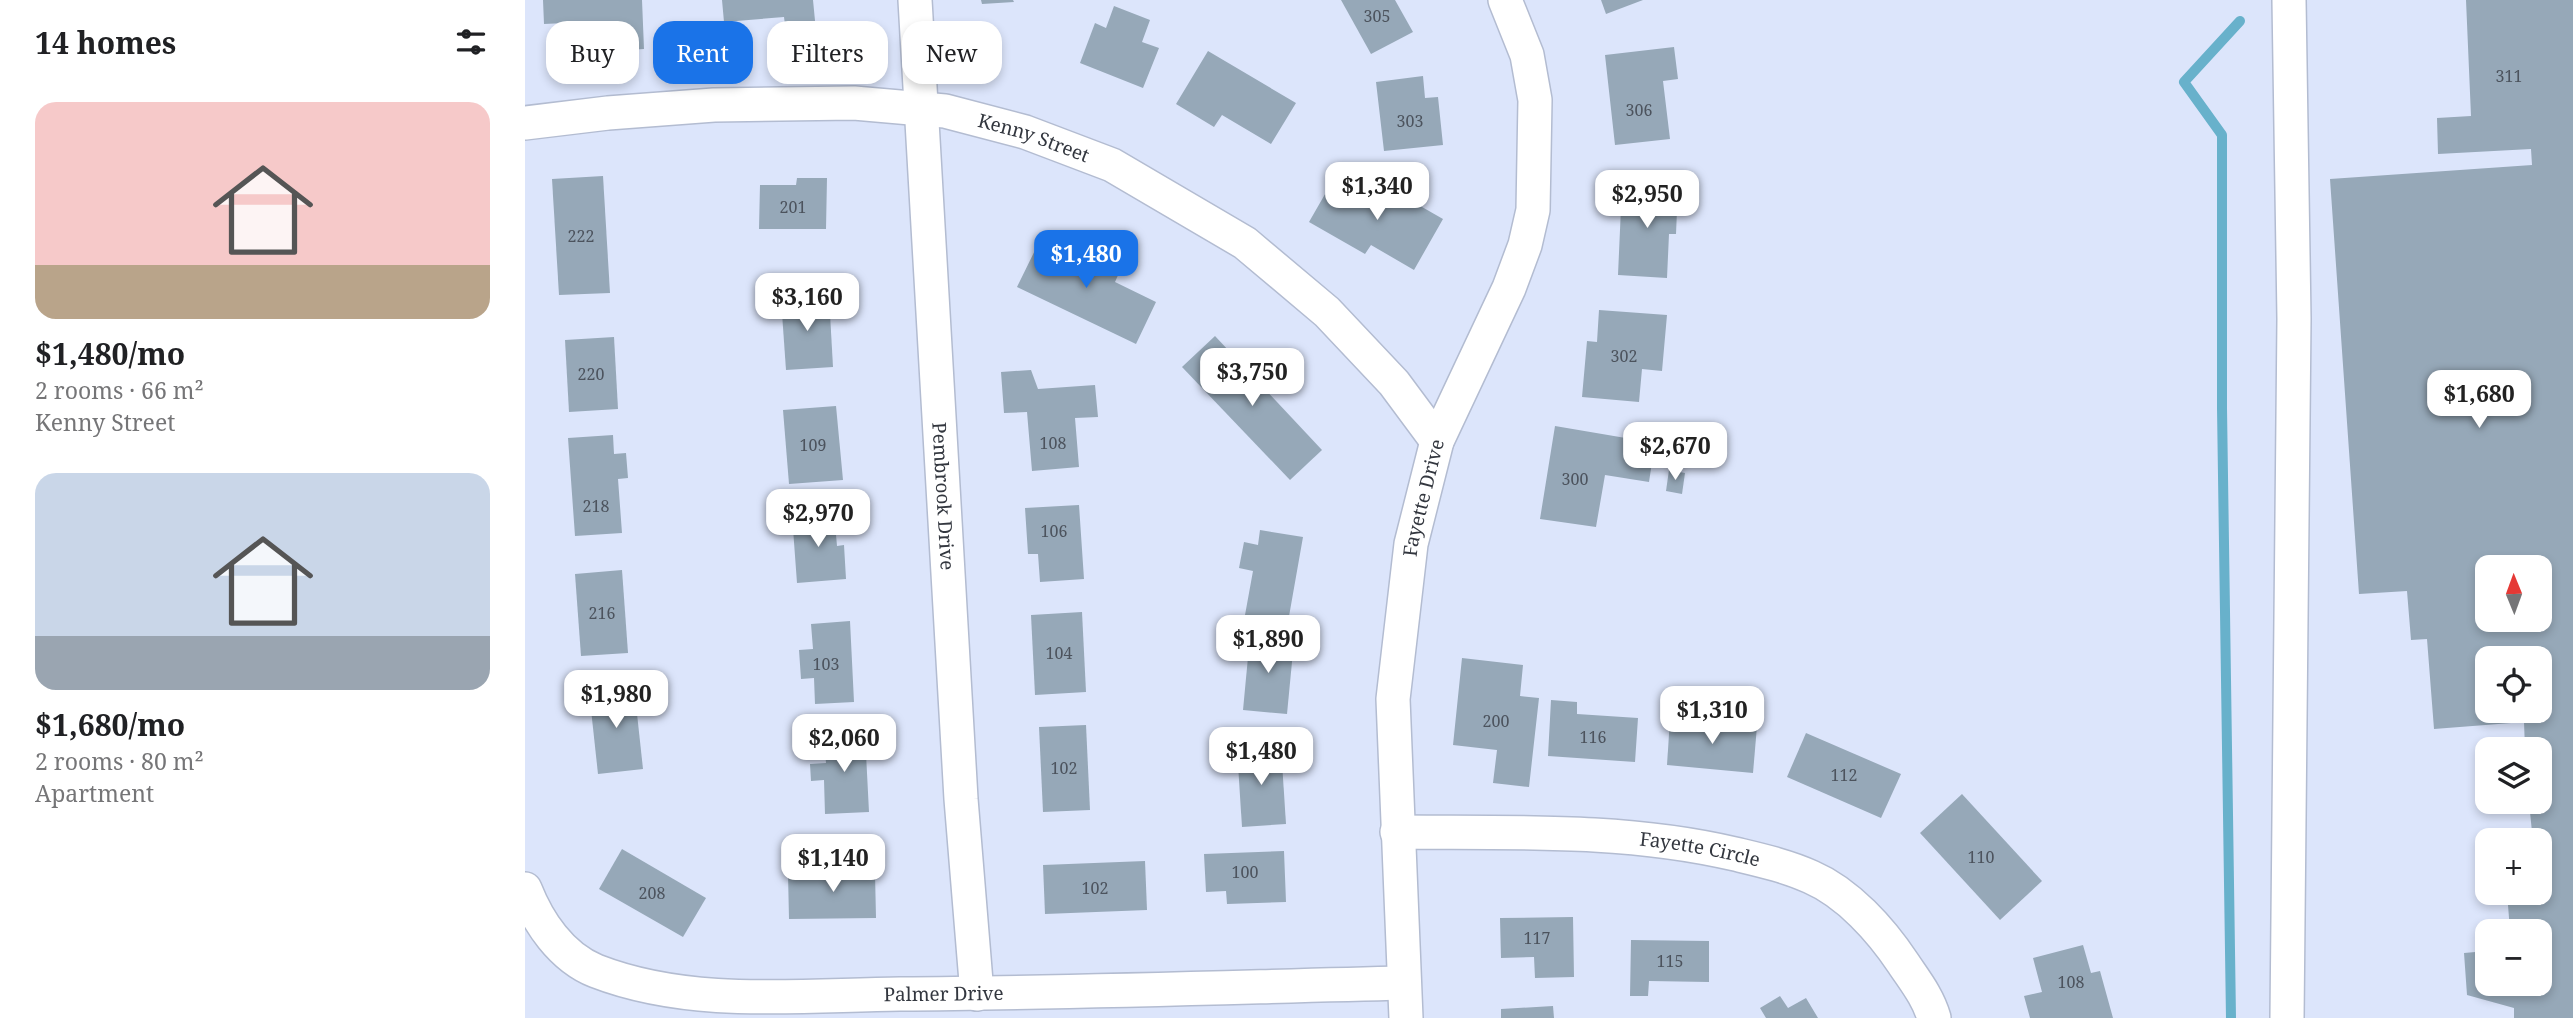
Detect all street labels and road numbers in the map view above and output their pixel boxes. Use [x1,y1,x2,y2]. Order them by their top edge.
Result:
street label: Kenny Street [975,107,1093,168]
street label: Pembrook Drive [926,421,961,571]
street label: Fayette Drive [1397,436,1450,558]
street label: Fayette Circle [1638,826,1763,873]
street label: Palmer Drive [883,980,1004,1007]

